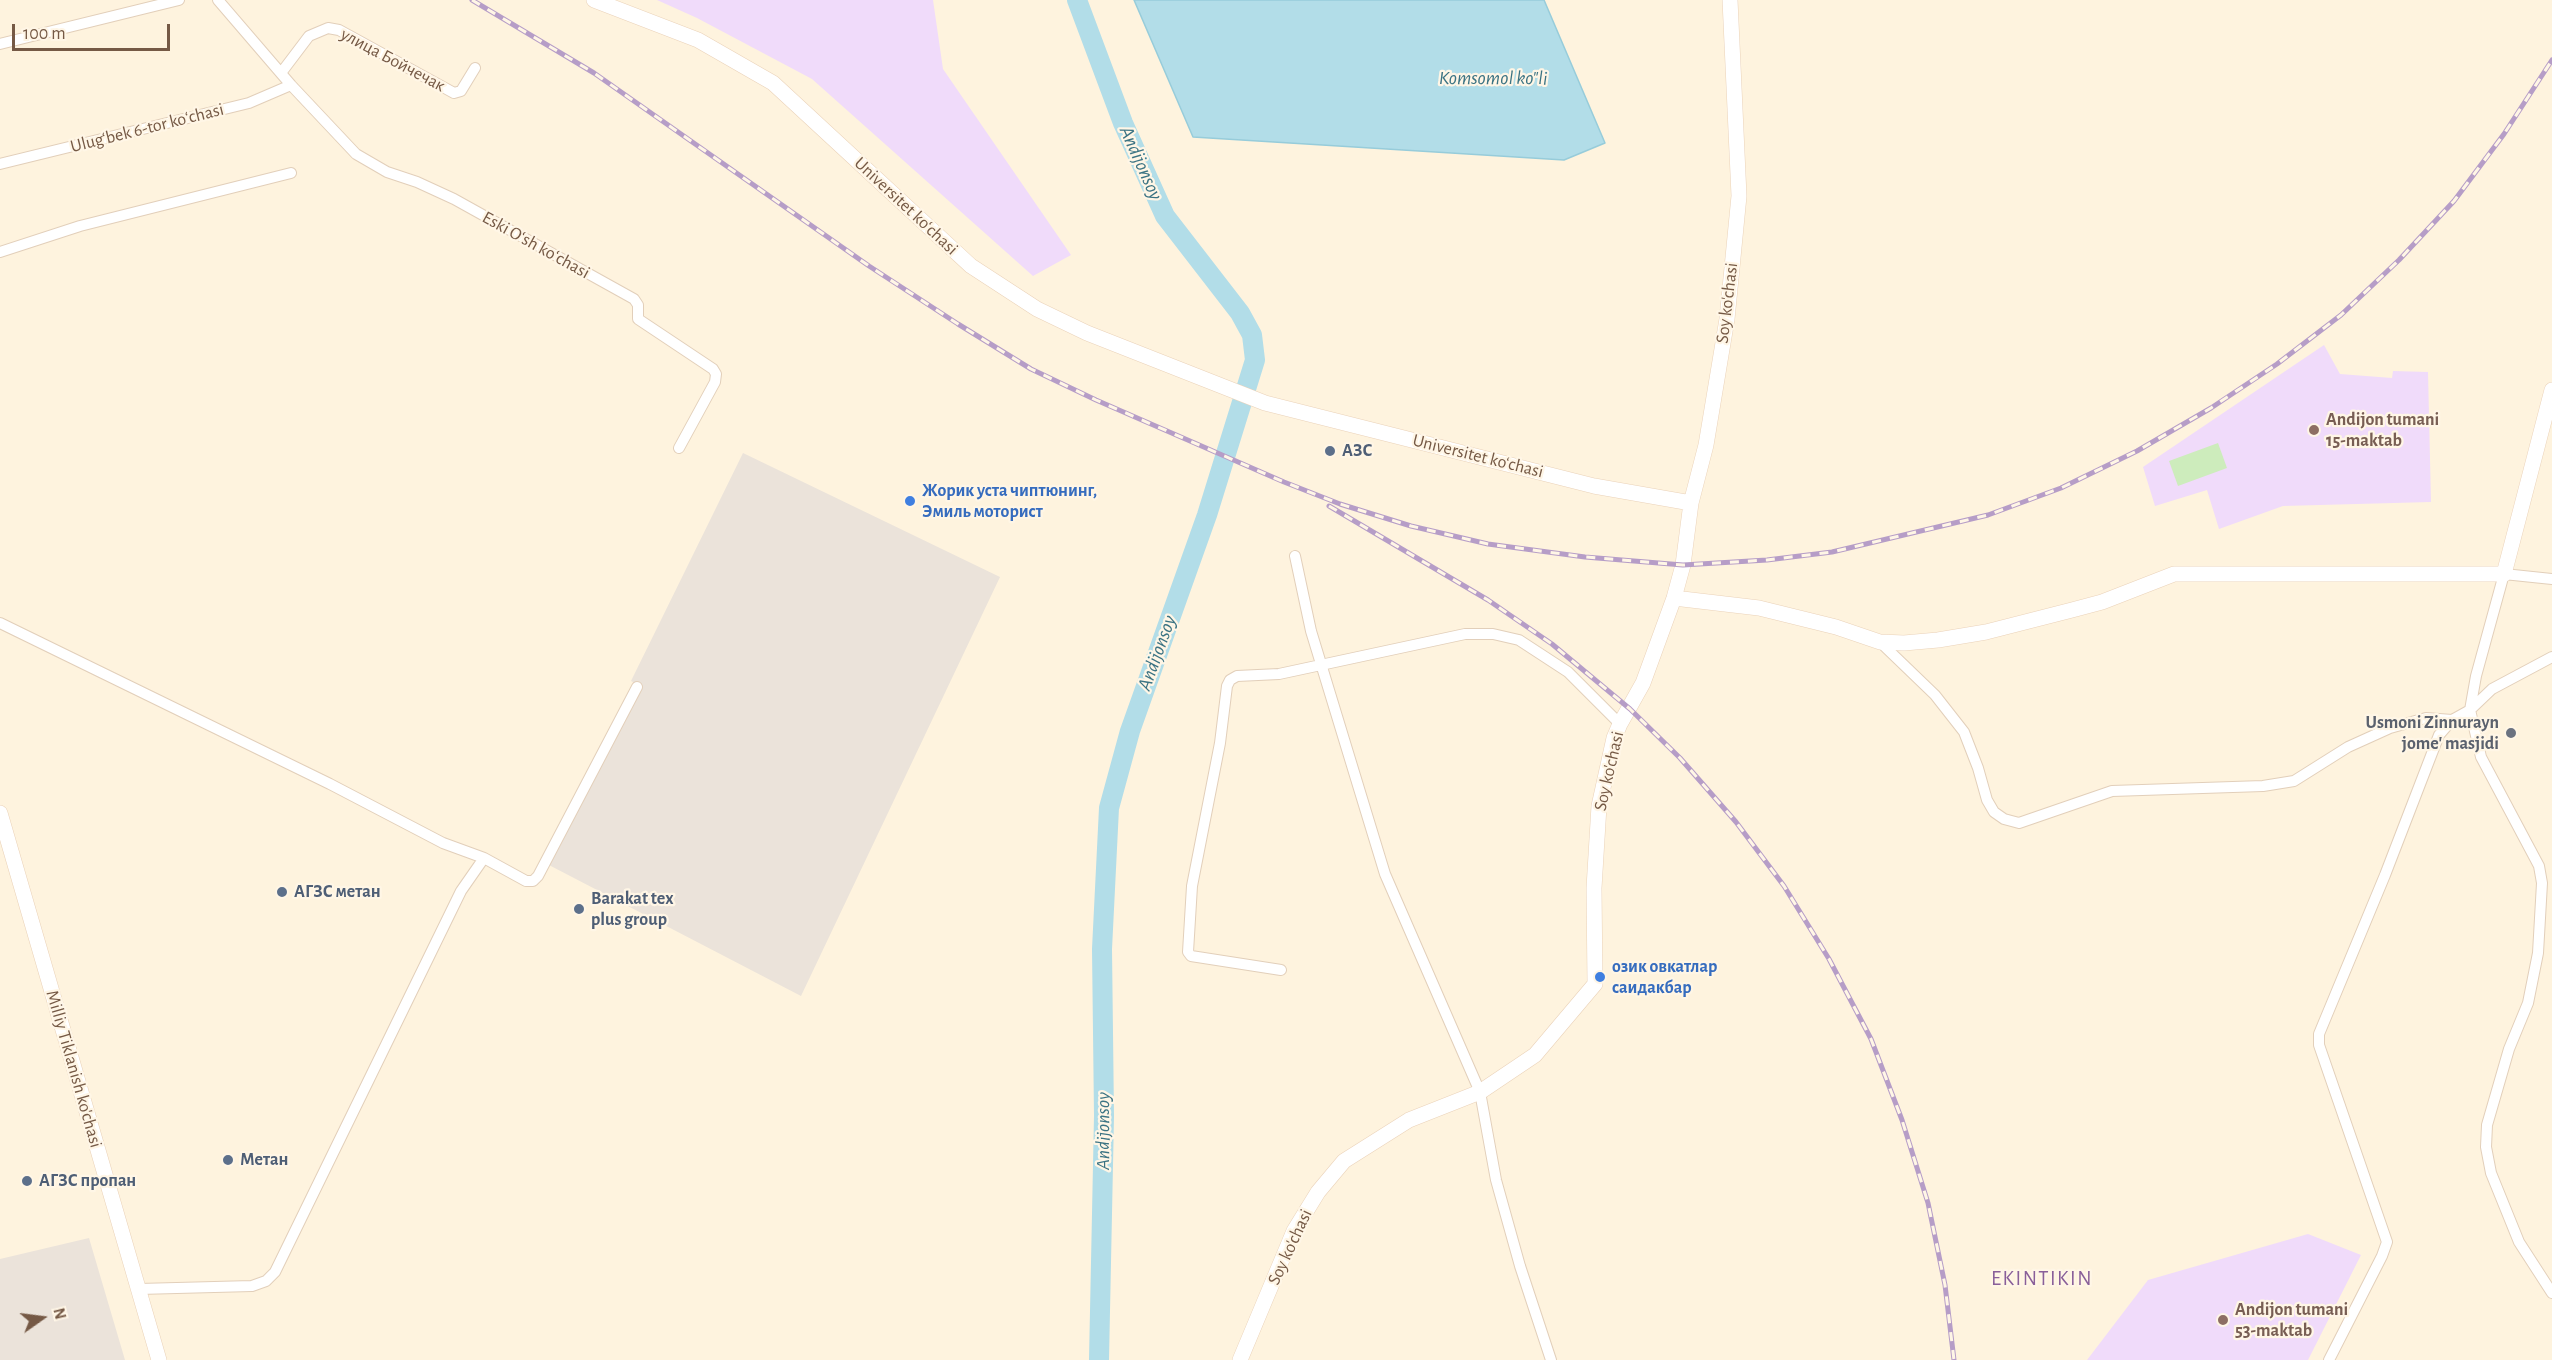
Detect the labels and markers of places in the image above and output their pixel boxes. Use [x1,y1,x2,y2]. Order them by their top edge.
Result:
place label: Andijon tumani 15-maktab [2326,409,2439,452]
marker: Andijon tumani 15-maktab [2307,423,2321,437]
place label: АЗС [1342,440,1372,462]
marker: АЗС [1323,444,1337,458]
place label: Жорик уста чиптюнинг, Эмиль моторист [922,480,1097,522]
marker: Жорик уста чиптюнинг, Эмиль моторист [903,494,917,508]
place label: Usmoni Zinnurayn jome' masjidi [2365,712,2499,754]
marker: Usmoni Zinnurayn jome' masjidi [2504,726,2518,740]
place label: АГЗС метан [294,881,381,903]
marker: АГЗС метан [275,885,289,899]
place label: Barakat tex plus group [591,888,674,930]
marker: Barakat tex plus group [572,902,586,916]
place label: озик овкатлар саидакбар [1612,956,1717,998]
marker: озик овкатлар саидакбар [1593,970,1607,984]
place label: Метан [240,1149,288,1171]
marker: Метан [221,1153,235,1167]
place label: АГЗС пропан [39,1170,136,1192]
marker: АГЗС пропан [20,1174,34,1188]
place label: Andijon tumani 53-maktab [2235,1299,2348,1342]
marker: Andijon tumani 53-maktab [2216,1313,2230,1327]

